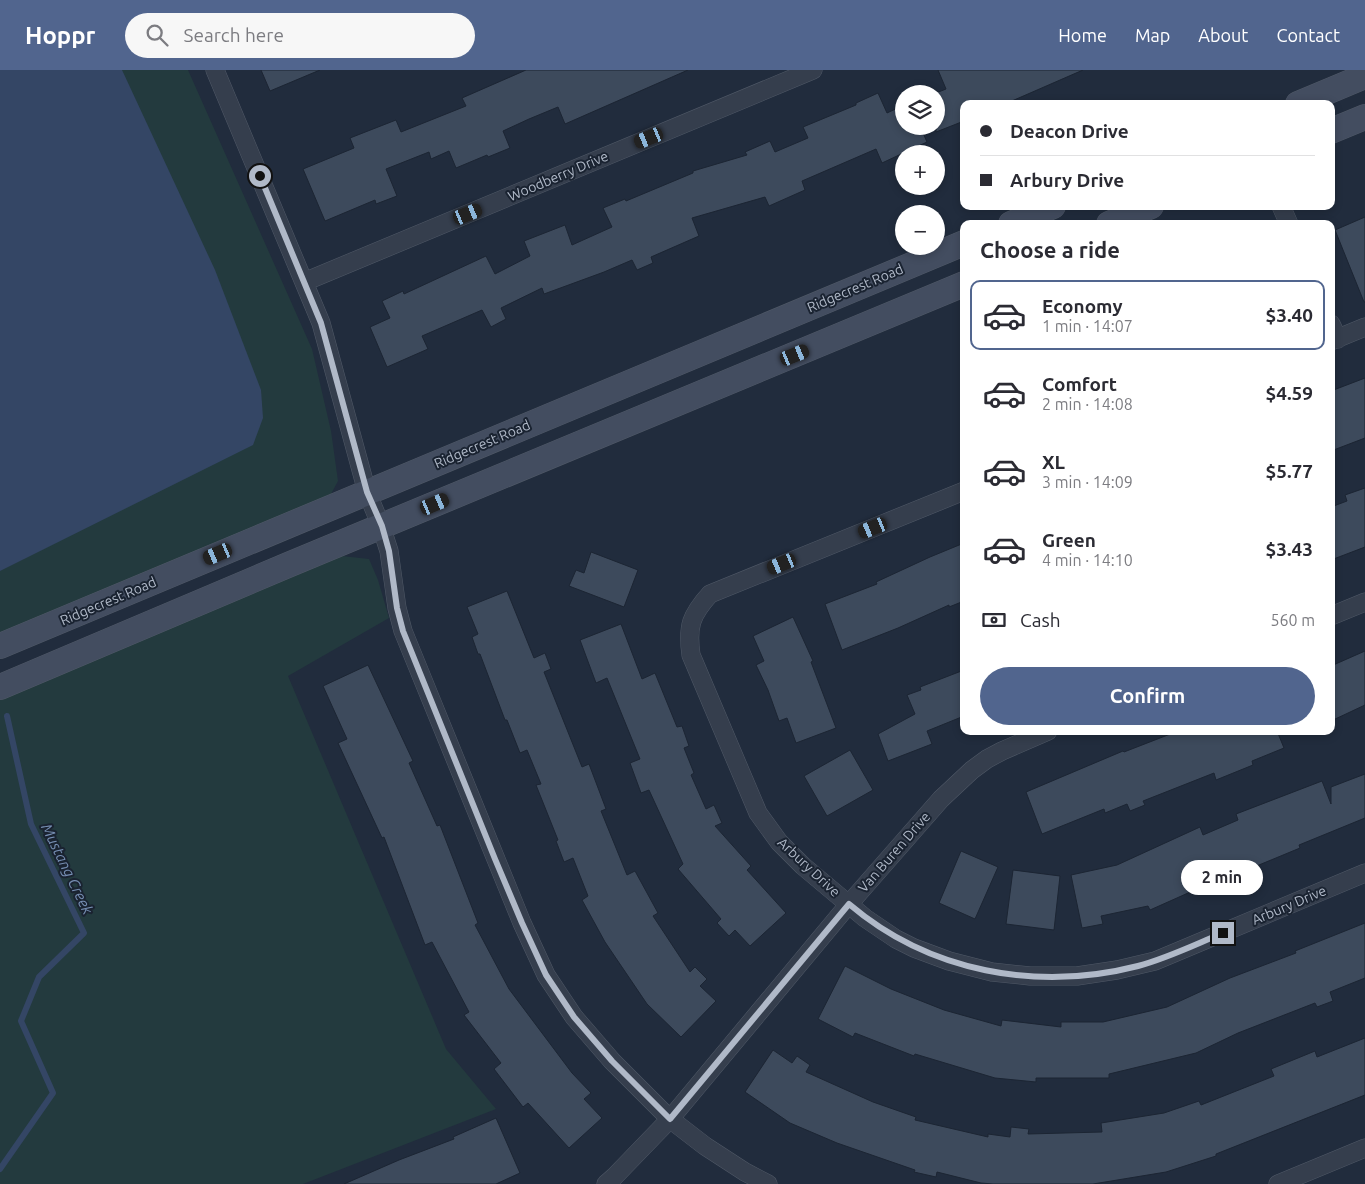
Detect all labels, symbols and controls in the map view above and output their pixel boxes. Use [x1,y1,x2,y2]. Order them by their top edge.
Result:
search box [125,13,475,58]
icon: search [143,21,171,49]
text: Hoppr [25,22,95,49]
text: Search here [183,24,284,46]
text: Home [1058,25,1107,45]
text: Map [1135,25,1170,45]
text: About [1198,25,1248,45]
text: Contact [1276,25,1340,45]
map controls [895,85,945,255]
button: layers [895,85,945,135]
text: Deacon Drive [1010,120,1129,142]
car [632,125,665,151]
button: + [895,145,945,195]
street label: Woodberry Drive [506,148,610,204]
route start [249,165,271,187]
text: Arbury Drive [1010,169,1124,191]
car [451,201,484,227]
button: − [895,205,945,255]
text: Choose a ride [980,237,1120,262]
street label: Ridgecrest Road [805,261,905,315]
icon: car [982,293,1027,338]
text: Economy [1042,295,1123,317]
text: $3.40 [1265,304,1313,326]
text: 1 min · 14:07 [1042,317,1133,335]
car [778,342,811,368]
icon: car [982,371,1027,416]
text: Comfort [1042,373,1117,395]
text: $4.59 [1265,382,1313,404]
text: 2 min · 14:08 [1042,395,1133,413]
street label: Ridgecrest Road [432,417,532,471]
icon: car [982,449,1027,494]
text: XL [1042,451,1065,473]
text: $5.77 [1265,460,1313,482]
text: 3 min · 14:09 [1042,473,1133,491]
car [418,491,451,517]
car [856,515,889,541]
icon: car [982,527,1027,572]
text: Green [1042,529,1096,551]
text: $3.43 [1265,538,1313,560]
car [201,541,234,567]
car [765,551,798,577]
text: 4 min · 14:10 [1042,551,1133,569]
street label: Ridgecrest Road [58,574,158,628]
icon: cash [980,606,1008,634]
text: Cash [1020,609,1061,631]
text: 560 m [1270,611,1315,629]
button: Confirm [980,667,1315,725]
street label: Van Buren Drive [855,809,933,895]
water label: Mustang Creek [38,821,97,917]
street label: Arbury Drive [775,834,843,900]
callout: 2 min [1182,860,1264,896]
text: 2 min [1202,868,1242,886]
street label: Arbury Drive [1249,882,1329,928]
route end [1212,922,1234,944]

